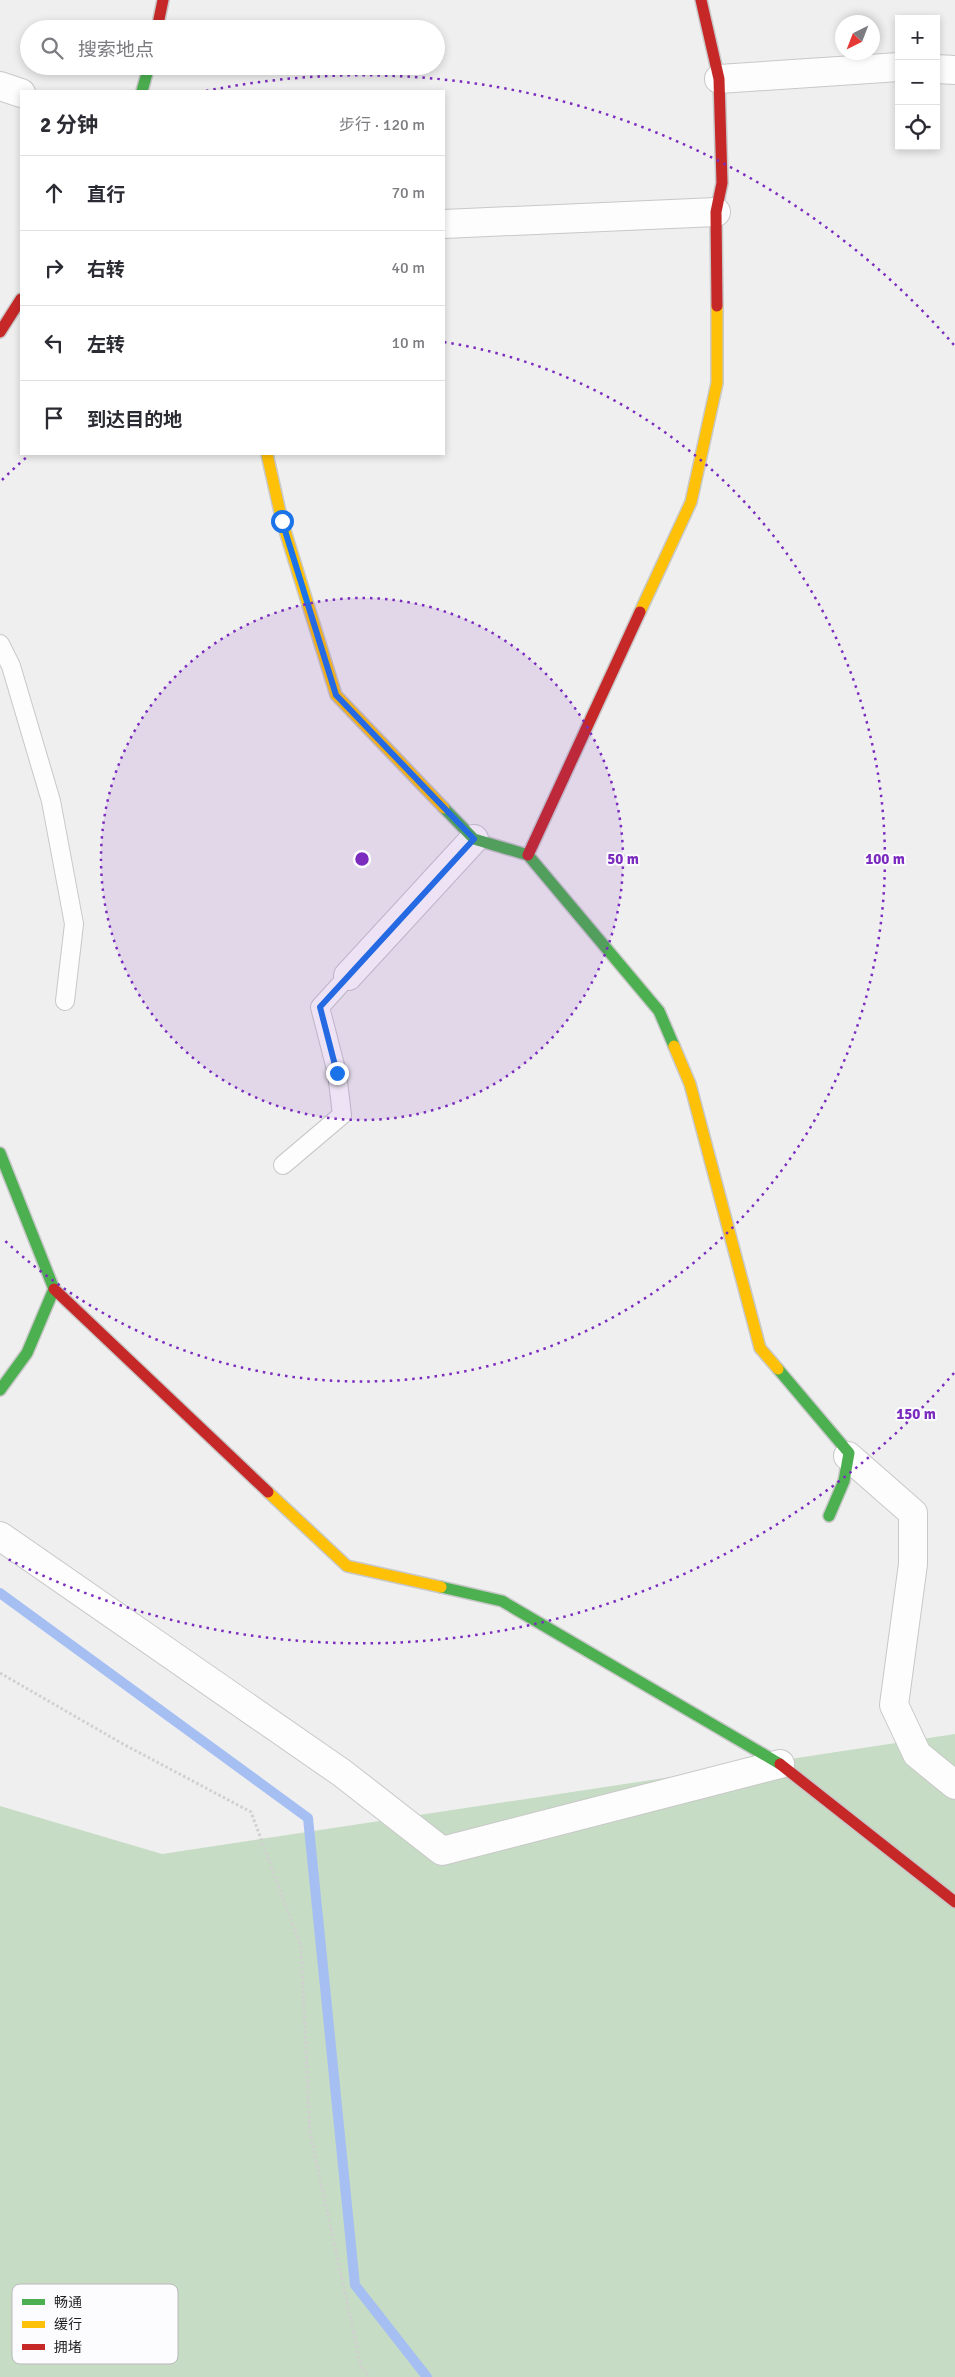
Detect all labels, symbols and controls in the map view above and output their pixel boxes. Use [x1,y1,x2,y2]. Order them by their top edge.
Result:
north arrow [835,15,880,60]
map controls [895,15,940,150]
button: + [895,15,940,60]
search box [20,20,445,75]
icon: search [38,34,66,62]
text: 搜索地点 [78,38,154,62]
button: − [895,60,940,105]
button: locate [895,105,940,150]
text: 2 分钟 [40,112,98,138]
text: 步行 · 120 m [339,115,425,135]
icon: ahead [40,179,68,207]
text: 直行 [87,183,125,207]
text: 70 m [391,183,425,203]
icon: right [40,254,68,282]
text: 右转 [87,258,125,282]
text: 40 m [391,258,425,278]
icon: left [40,329,68,357]
text: 左转 [87,333,125,357]
text: 10 m [391,333,425,353]
icon: arrive [40,404,68,432]
text: 到达目的地 [87,408,182,432]
route start [271,510,294,533]
centre of rings [353,850,371,868]
text: 50 m [607,850,639,868]
text: 100 m [865,850,905,868]
route end [326,1062,349,1085]
text: 150 m [896,1405,936,1423]
legend [12,2284,178,2364]
text: 畅通 [54,2294,82,2311]
text: 缓行 [54,2316,82,2333]
text: 拥堵 [54,2339,82,2356]

